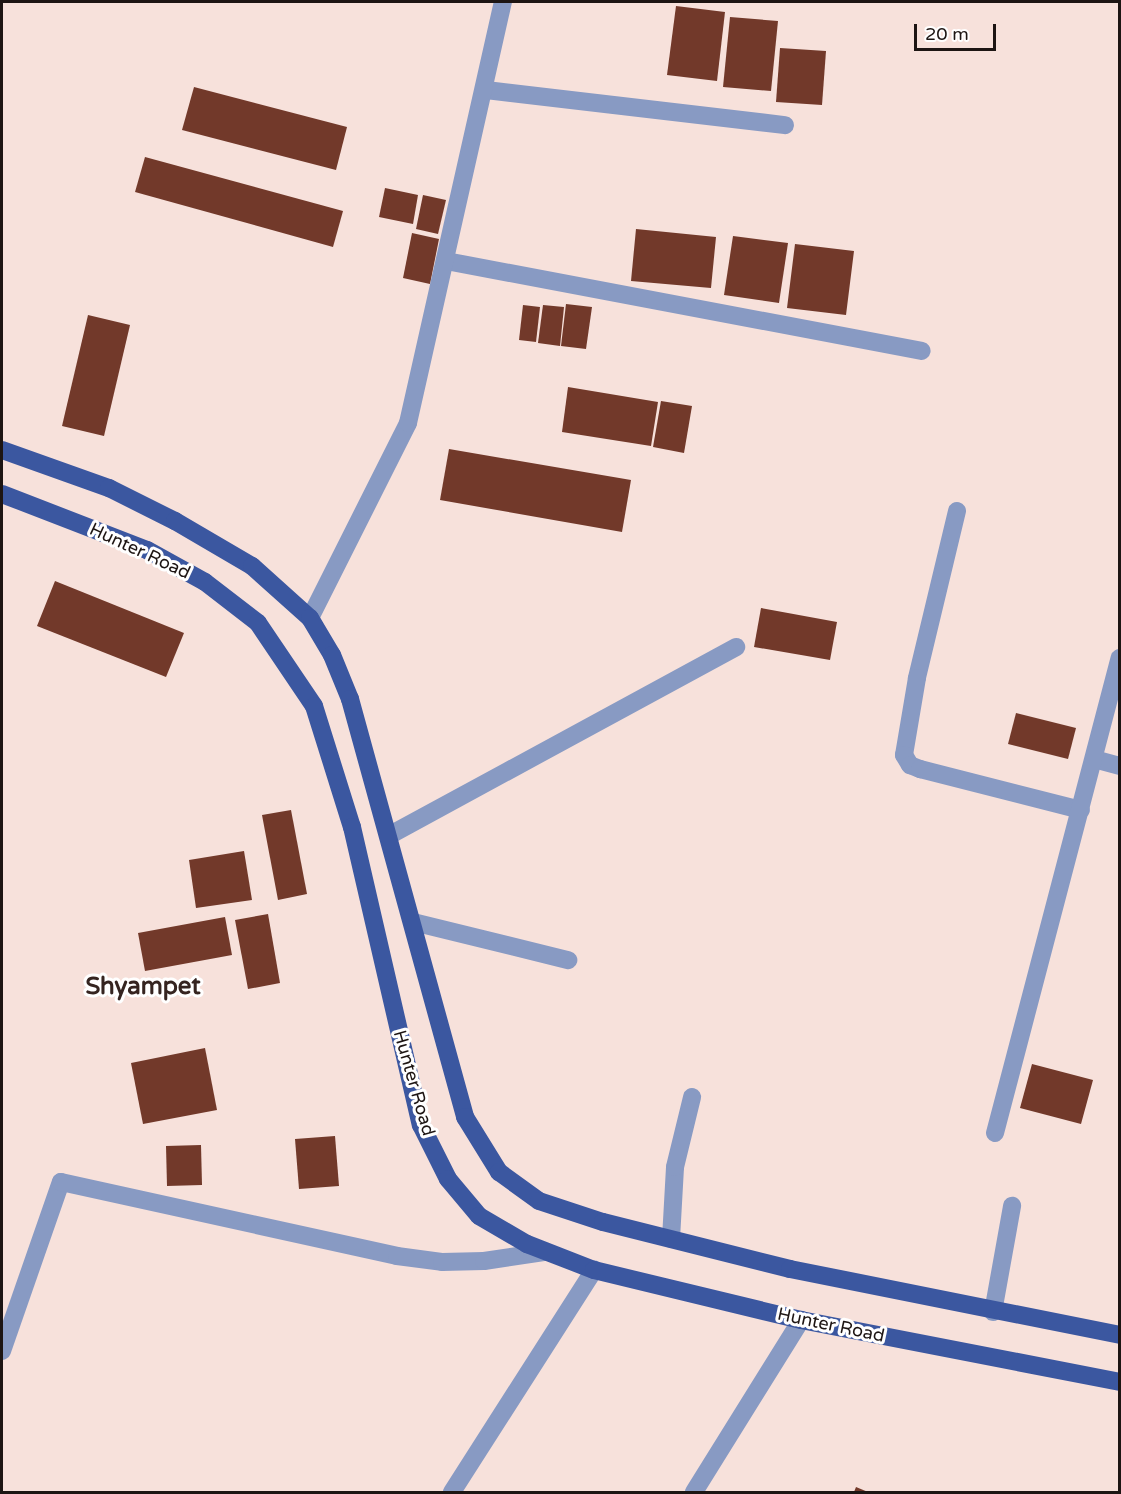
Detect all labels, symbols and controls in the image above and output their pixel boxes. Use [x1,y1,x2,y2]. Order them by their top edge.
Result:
scale bar [917,12,1000,50]
text: 20 m [925,23,969,45]
street label: Hunter Road [86,518,194,584]
district label: Shyampet [85,973,201,1001]
street label: Hunter Road [389,1028,439,1138]
street label: Hunter Road [776,1303,886,1347]

